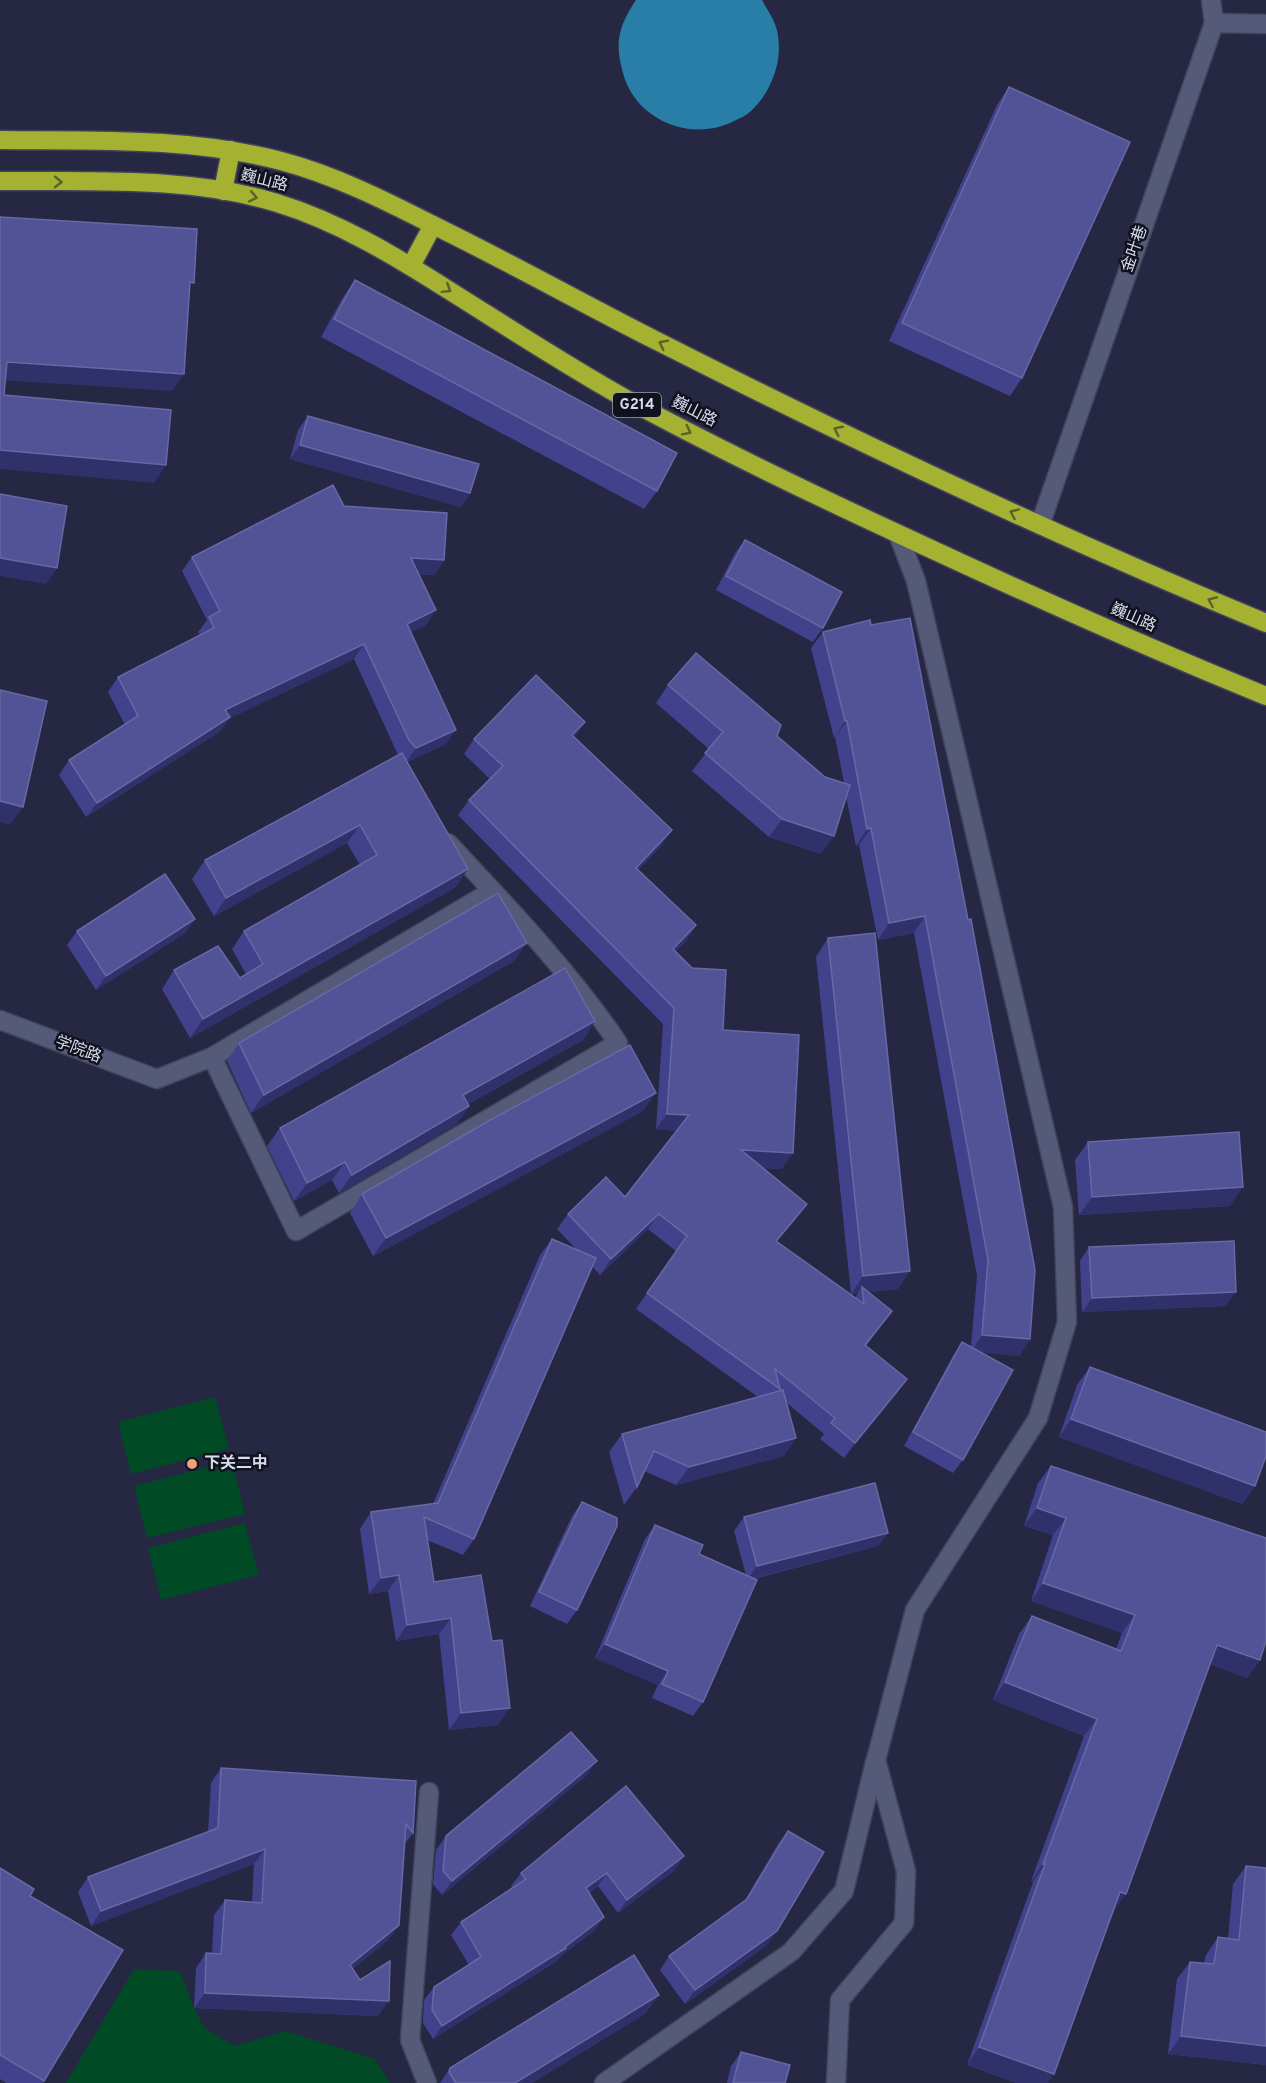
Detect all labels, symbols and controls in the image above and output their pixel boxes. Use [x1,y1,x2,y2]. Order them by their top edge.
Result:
street label: 巍山路 [238,165,290,197]
one-way arrow [54,176,63,188]
one-way arrow [247,189,257,202]
street label: 金叶巷 [1118,223,1152,275]
one-way arrow [441,281,451,293]
one-way arrow [659,340,670,351]
street label: 巍山路 [668,392,720,432]
road number: G214 [613,393,661,417]
one-way arrow [680,423,691,435]
one-way arrow [833,426,844,438]
one-way arrow [1010,509,1021,521]
one-way arrow [1207,596,1218,608]
street label: 巍山路 [1107,599,1159,637]
street label: 学院路 [52,1032,104,1068]
place label: 下关二中 [204,1454,268,1474]
marker: 下关二中 [185,1457,199,1471]

